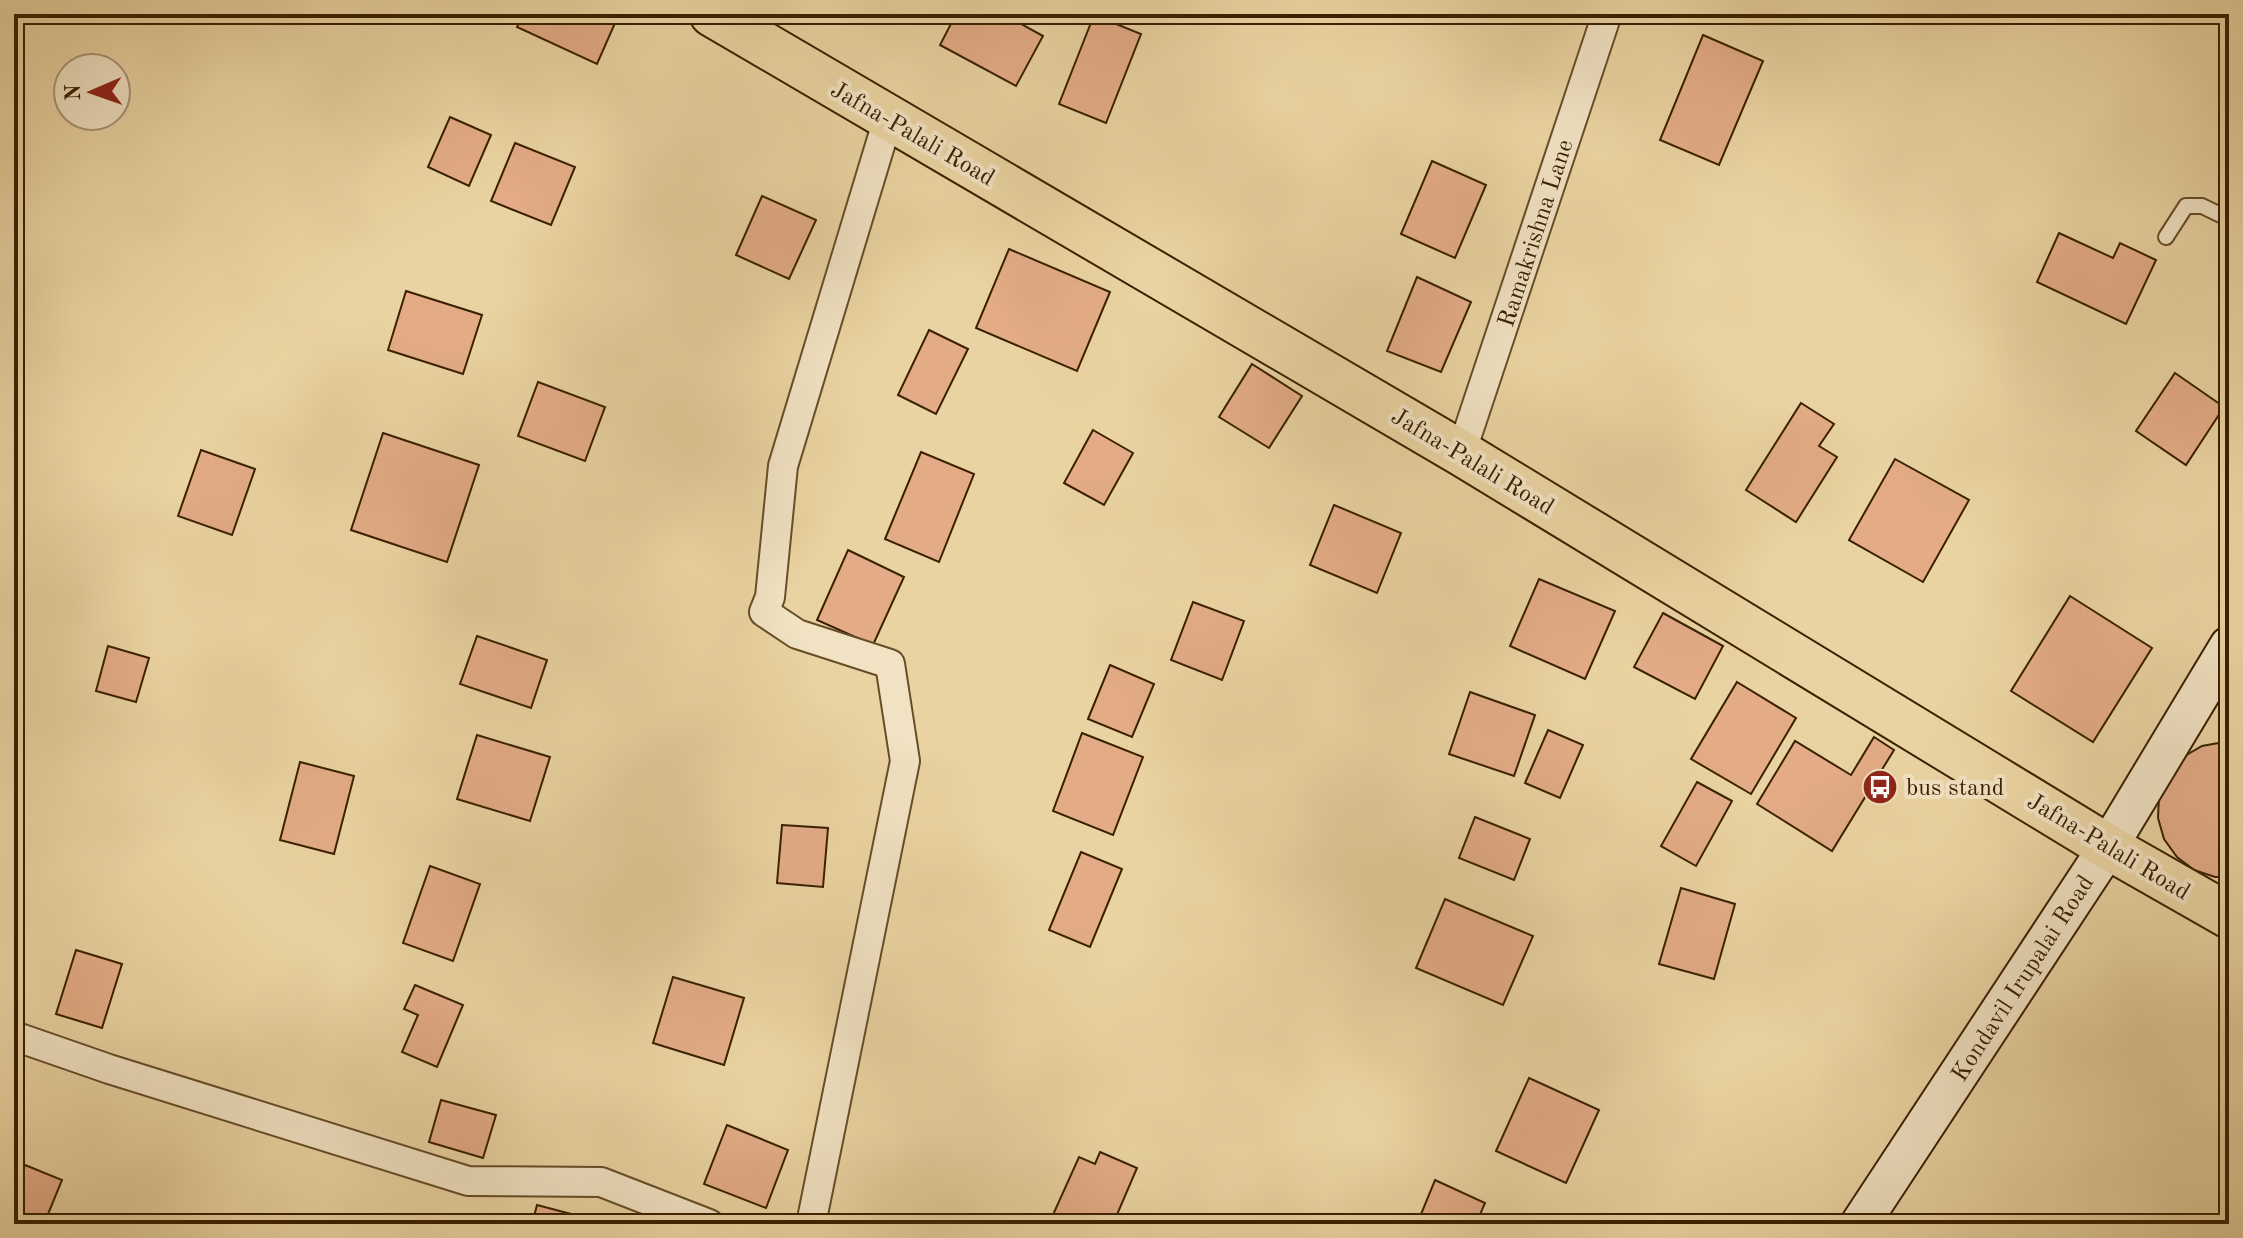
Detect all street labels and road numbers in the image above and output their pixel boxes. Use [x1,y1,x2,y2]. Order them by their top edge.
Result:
street label: Jafna-Palali Road [826,78,998,191]
street label: Ramakrishna Lane [1495,137,1579,330]
street label: Jafna-Palali Road [1386,405,1557,521]
street label: Jafna-Palali Road [2022,790,2193,906]
street label: Kondavil Irupalai Road [1948,872,2099,1086]

